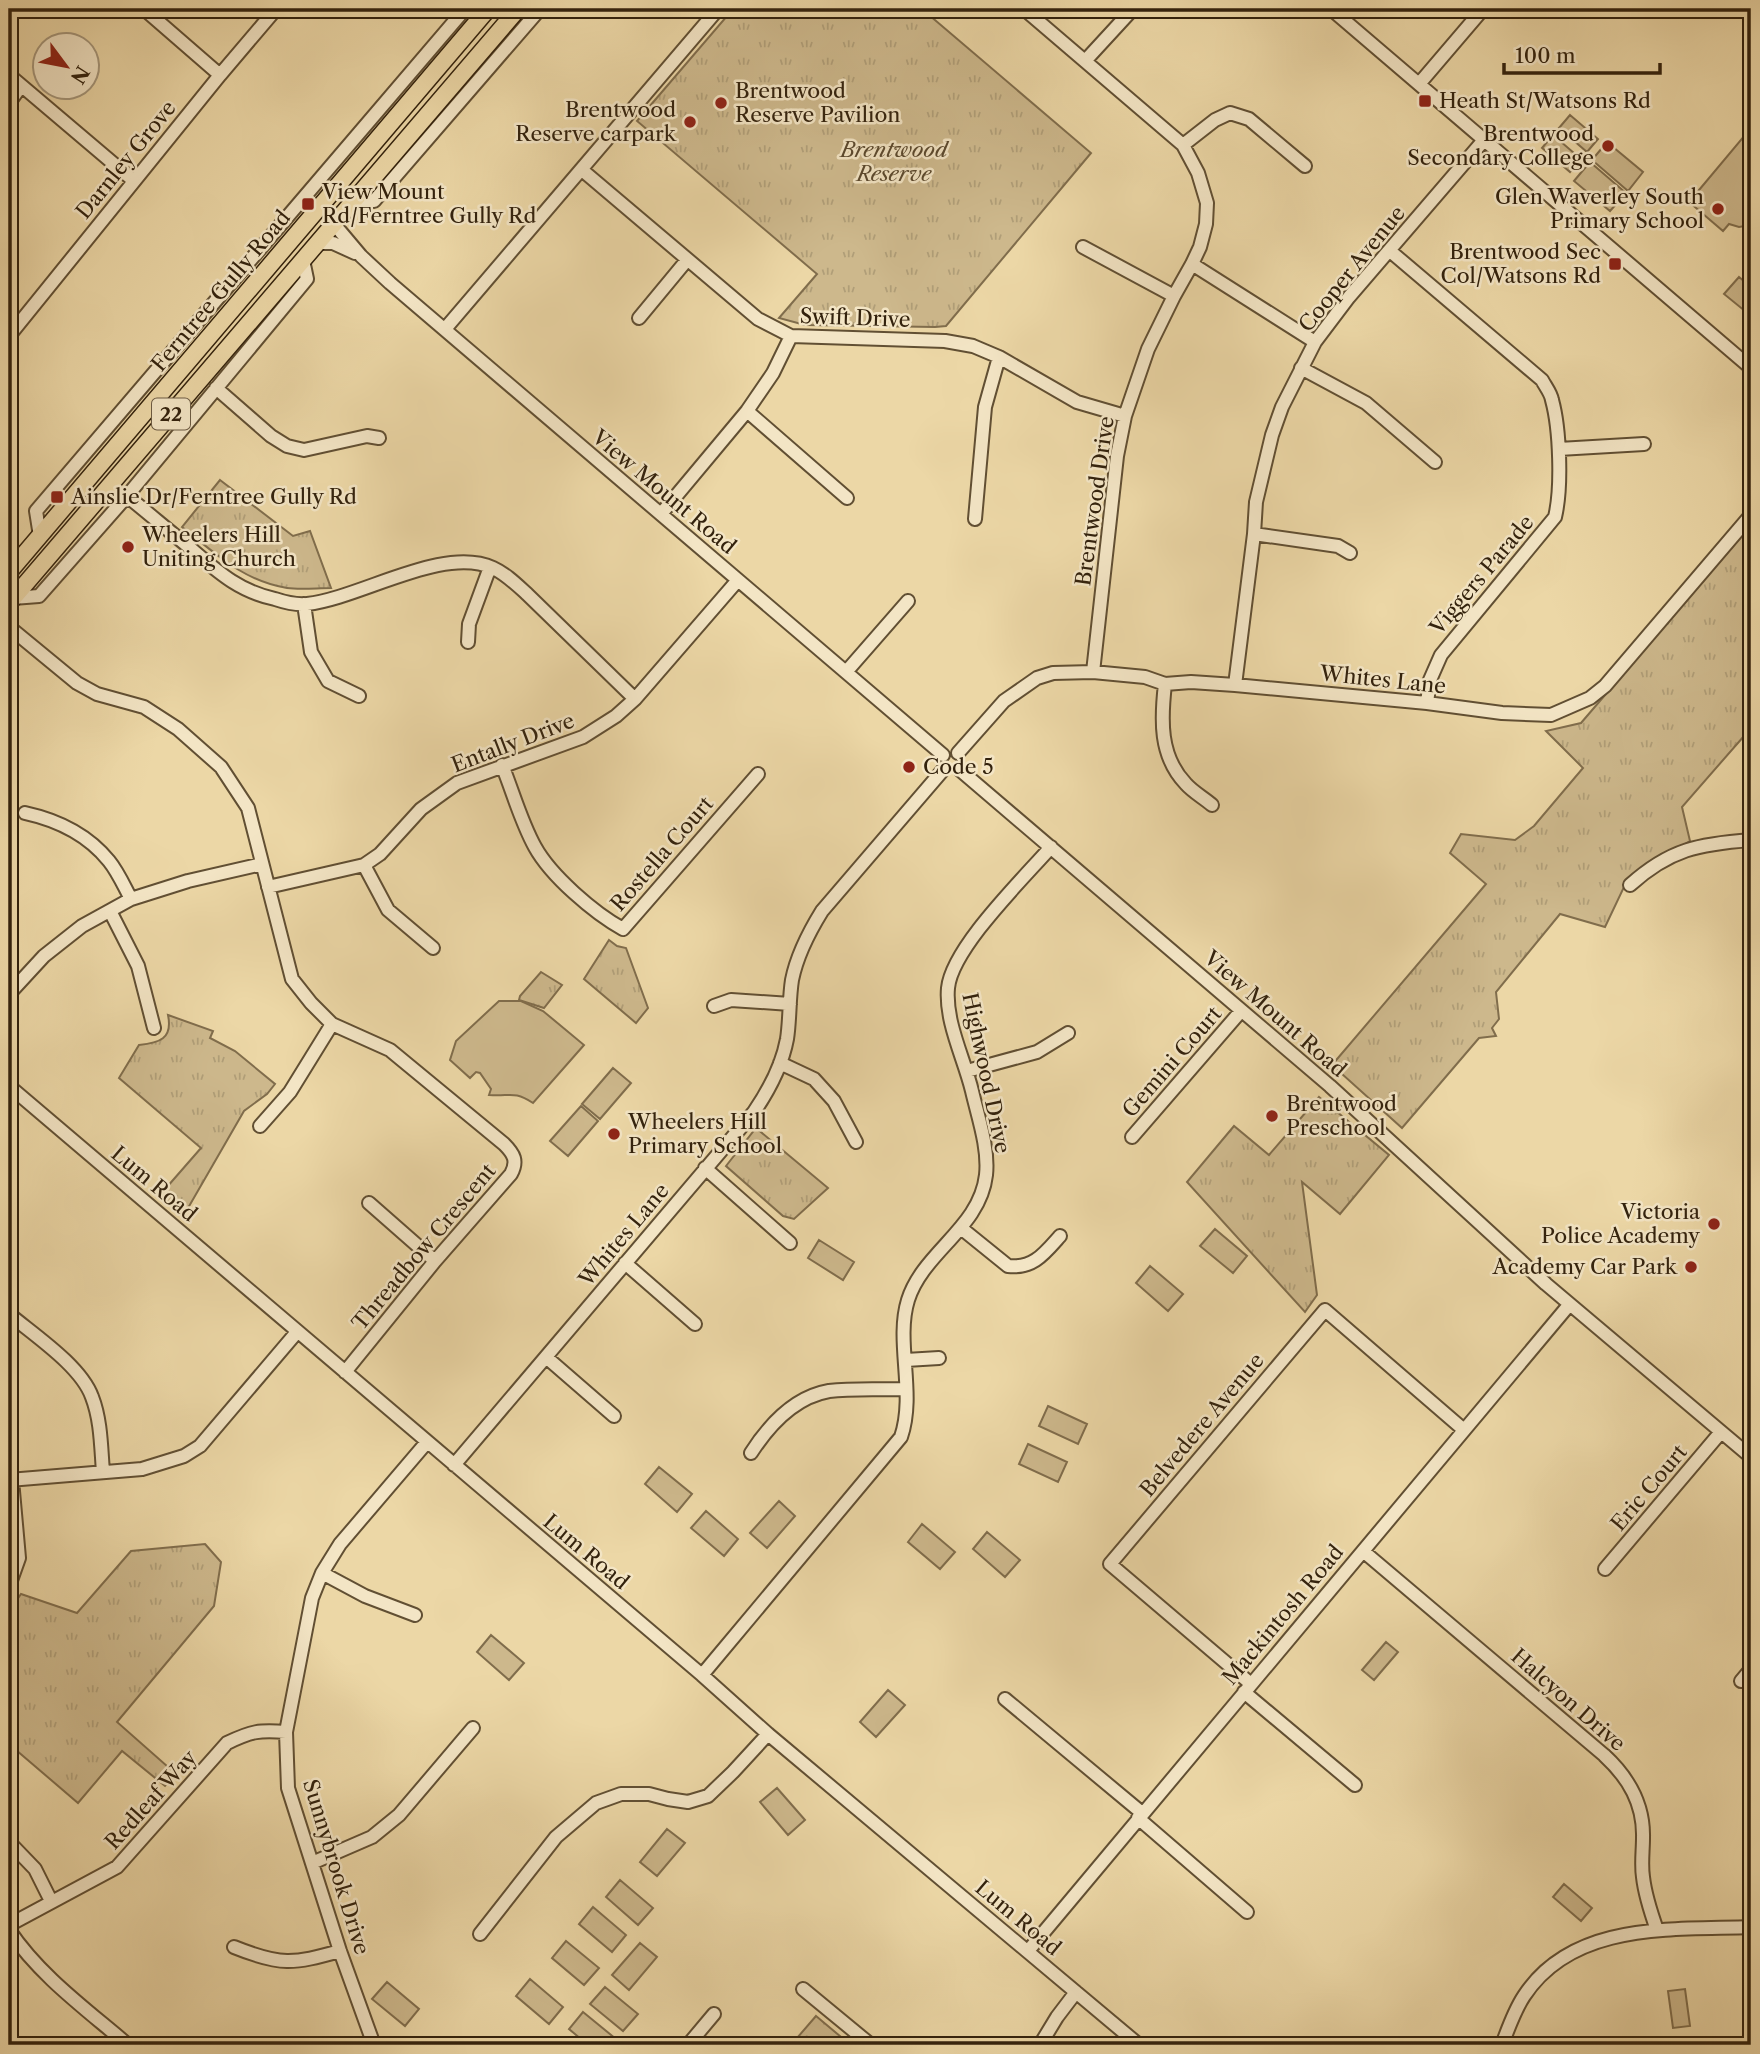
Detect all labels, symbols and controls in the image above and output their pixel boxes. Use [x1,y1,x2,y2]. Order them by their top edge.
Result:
north arrow [32,32,102,102]
scale bar [1504,32,1660,76]
text: 100 m [1515,43,1576,68]
text: N [66,62,94,88]
place label: Brentwood Reserve Pavilion [735,78,900,127]
place label: Heath St/Watsons Rd [1439,88,1651,113]
marker: Heath St/Watsons Rd [1417,93,1433,109]
marker: Brentwood Reserve Pavilion [713,95,729,111]
street label: Darnley Grove [70,96,181,224]
place label: Brentwood Reserve carpark [515,97,677,146]
marker: Brentwood Reserve carpark [682,114,698,130]
place label: Brentwood Secondary College [1407,121,1594,170]
park label: Brentwood Reserve [838,137,950,186]
marker: Brentwood Secondary College [1600,138,1616,154]
place label: View Mount Rd/Ferntree Gully Rd [321,179,536,228]
place label: Glen Waverley South Primary School [1495,184,1704,233]
marker: View Mount Rd/Ferntree Gully Rd [300,196,316,212]
street label: Cooper Avenue [1293,201,1410,337]
marker: Glen Waverley South Primary School [1710,201,1726,217]
street label: Ferntree Gully Road [146,205,295,376]
place label: Brentwood Sec Col/Watsons Rd [1440,239,1601,288]
marker: Brentwood Sec Col/Watsons Rd [1607,256,1623,272]
street label: Swift Drive [799,303,911,332]
road number: 22 [152,398,190,430]
street label: Brentwood Drive [1070,414,1119,587]
street label: View Mount Road [587,424,741,559]
place label: Ainslie Dr/Ferntree Gully Rd [70,484,357,509]
marker: Ainslie Dr/Ferntree Gully Rd [49,489,65,505]
street label: Viggers Parade [1424,510,1539,640]
place label: Wheelers Hill Uniting Church [141,522,296,571]
marker: Wheelers Hill Uniting Church [120,539,136,555]
street label: Whites Lane [1318,660,1447,699]
street label: Entally Drive [448,708,578,777]
place label: Code 5 [923,754,994,779]
marker: Code 5 [901,759,917,775]
street label: Rostella Court [605,791,718,916]
street label: View Mount Road [1198,945,1352,1082]
street label: Highwood Drive [957,990,1016,1156]
street label: Gemini Court [1117,1001,1227,1122]
place label: Brentwood Preschool [1286,1091,1397,1140]
marker: Brentwood Preschool [1264,1108,1280,1124]
place label: Wheelers Hill Primary School [627,1109,782,1158]
marker: Wheelers Hill Primary School [606,1126,622,1142]
street label: Lum Road [107,1141,202,1227]
street label: Threadbow Crescent [347,1158,501,1335]
street label: Whites Lane [573,1178,674,1292]
place label: Victoria Police Academy [1541,1199,1701,1248]
marker: Victoria Police Academy [1706,1216,1722,1232]
place label: Academy Car Park [1492,1254,1678,1279]
marker: Academy Car Park [1683,1259,1699,1275]
street label: Belvedere Avenue [1134,1348,1269,1501]
street label: Eric Court [1605,1439,1692,1536]
street label: Lum Road [539,1509,634,1595]
street label: Mackintosh Road [1217,1539,1349,1690]
street label: Halcyon Drive [1506,1643,1631,1756]
street label: Redleaf Way [100,1745,202,1854]
street label: Sunnybrook Drive [298,1776,375,1957]
street label: Lum Road [971,1875,1066,1961]

